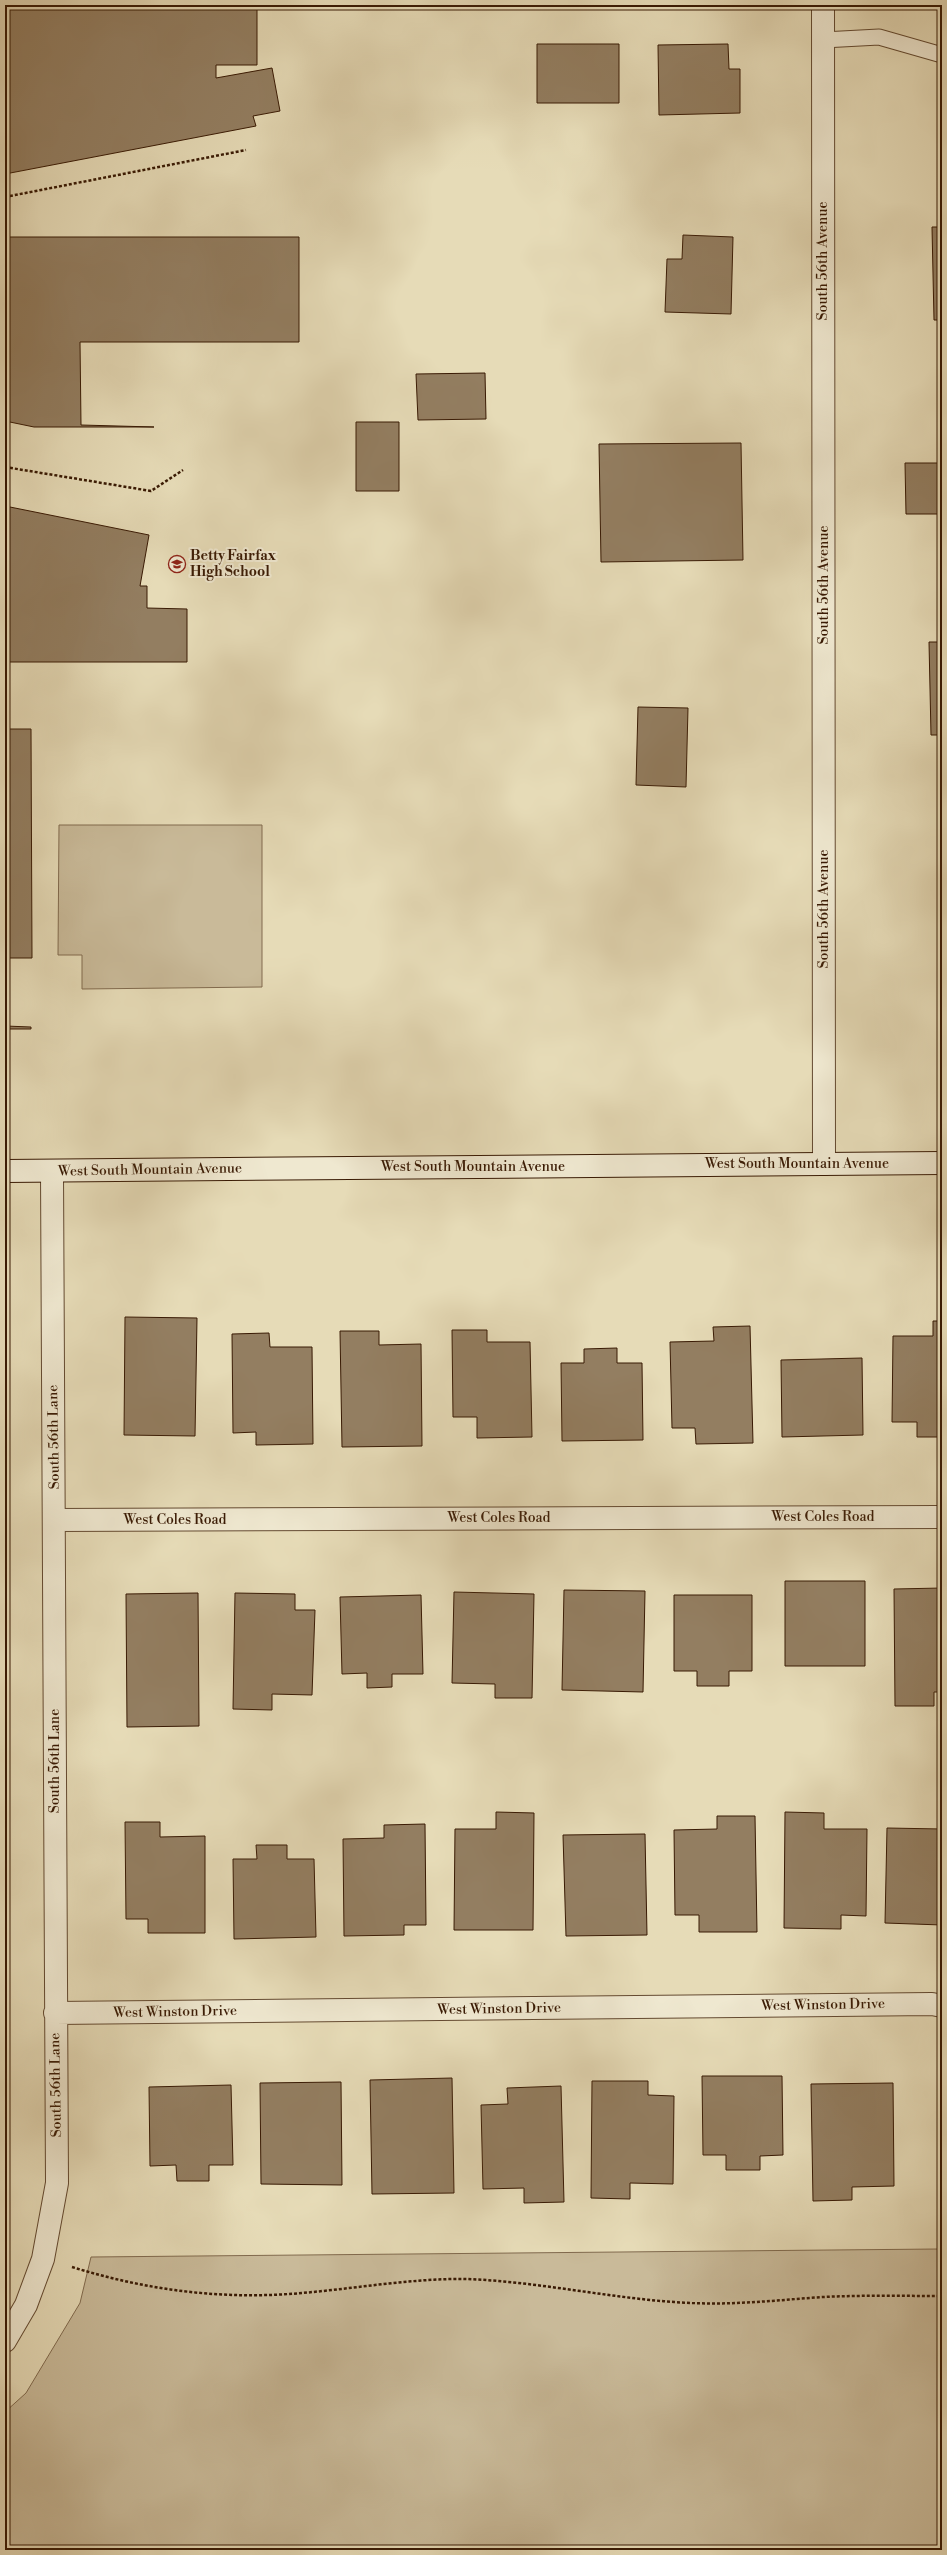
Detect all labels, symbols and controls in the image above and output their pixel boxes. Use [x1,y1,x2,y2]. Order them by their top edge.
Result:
street label: South 56th Avenue [814,202,832,320]
street label: South 56th Avenue [815,526,833,644]
place label: Betty Fairfax High School [190,547,277,581]
school or university icon: Betty Fairfax High School [167,554,187,574]
street label: South 56th Avenue [815,850,833,968]
street label: West South Mountain Avenue [704,1155,889,1173]
street label: West South Mountain Avenue [380,1158,565,1176]
street label: West South Mountain Avenue [57,1159,242,1181]
street label: South 56th Lane [44,1385,64,1489]
street label: West Coles Road [770,1508,875,1526]
street label: West Coles Road [446,1509,551,1527]
street label: West Coles Road [122,1511,227,1529]
street label: South 56th Lane [46,1709,64,1813]
street label: West Winston Drive [760,1995,885,2015]
street label: West Winston Drive [436,1999,561,2019]
street label: West Winston Drive [112,2002,237,2022]
street label: South 56th Lane [46,2033,66,2137]

